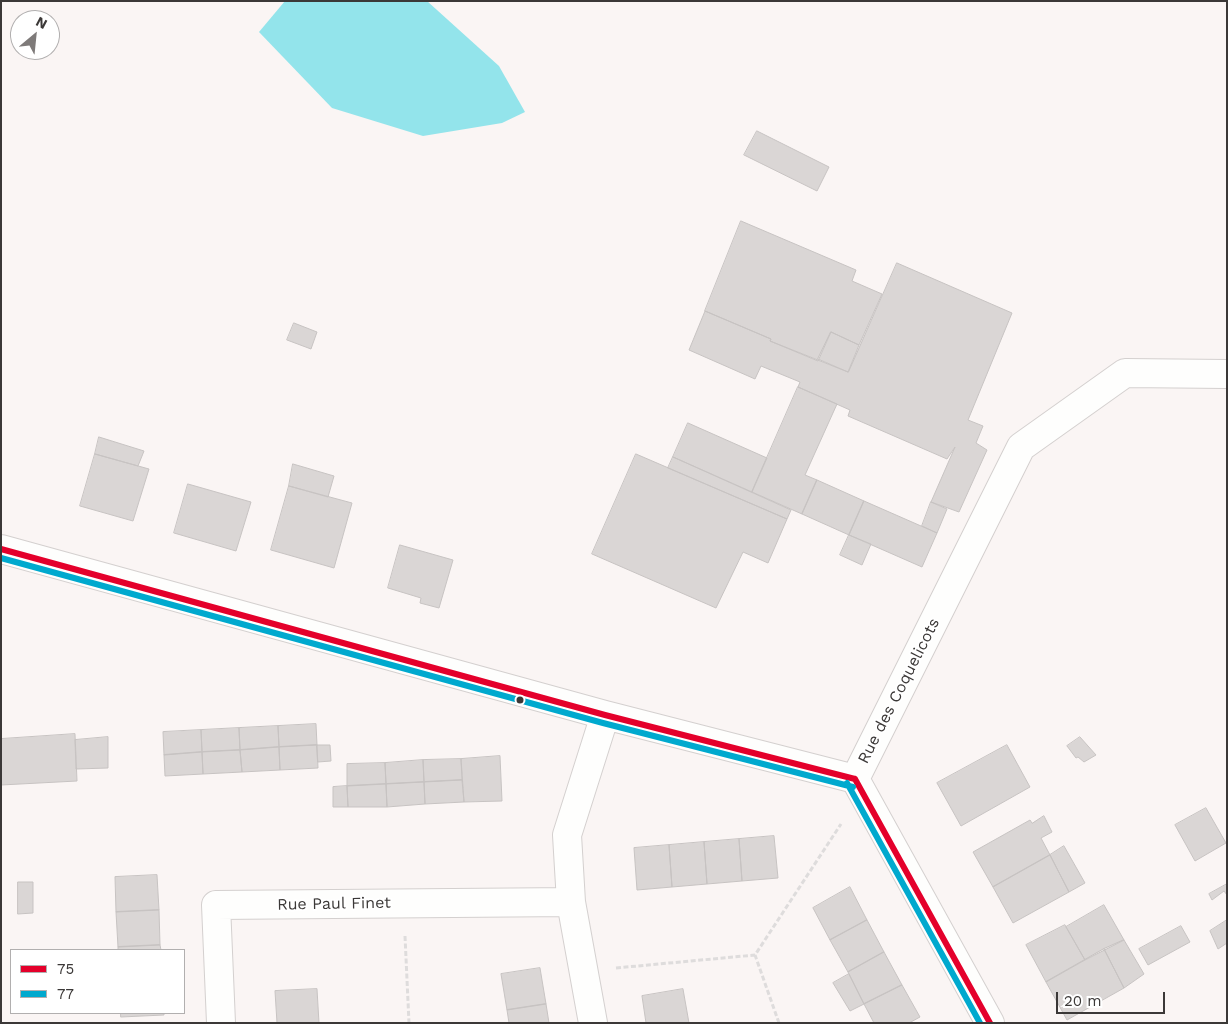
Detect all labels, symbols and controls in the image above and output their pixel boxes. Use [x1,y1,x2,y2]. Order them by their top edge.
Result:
north arrow [10,10,60,60]
text: N [33,13,50,32]
street label: Rue des Coquelicots [854,615,944,767]
unlabelled marker [515,695,525,705]
street label: Rue Paul Finet [277,893,391,915]
legend [10,949,185,1014]
text: 75 [57,960,74,978]
scale bar [1058,982,1167,1014]
text: 77 [57,985,74,1003]
text: 20 m [1064,992,1102,1010]

